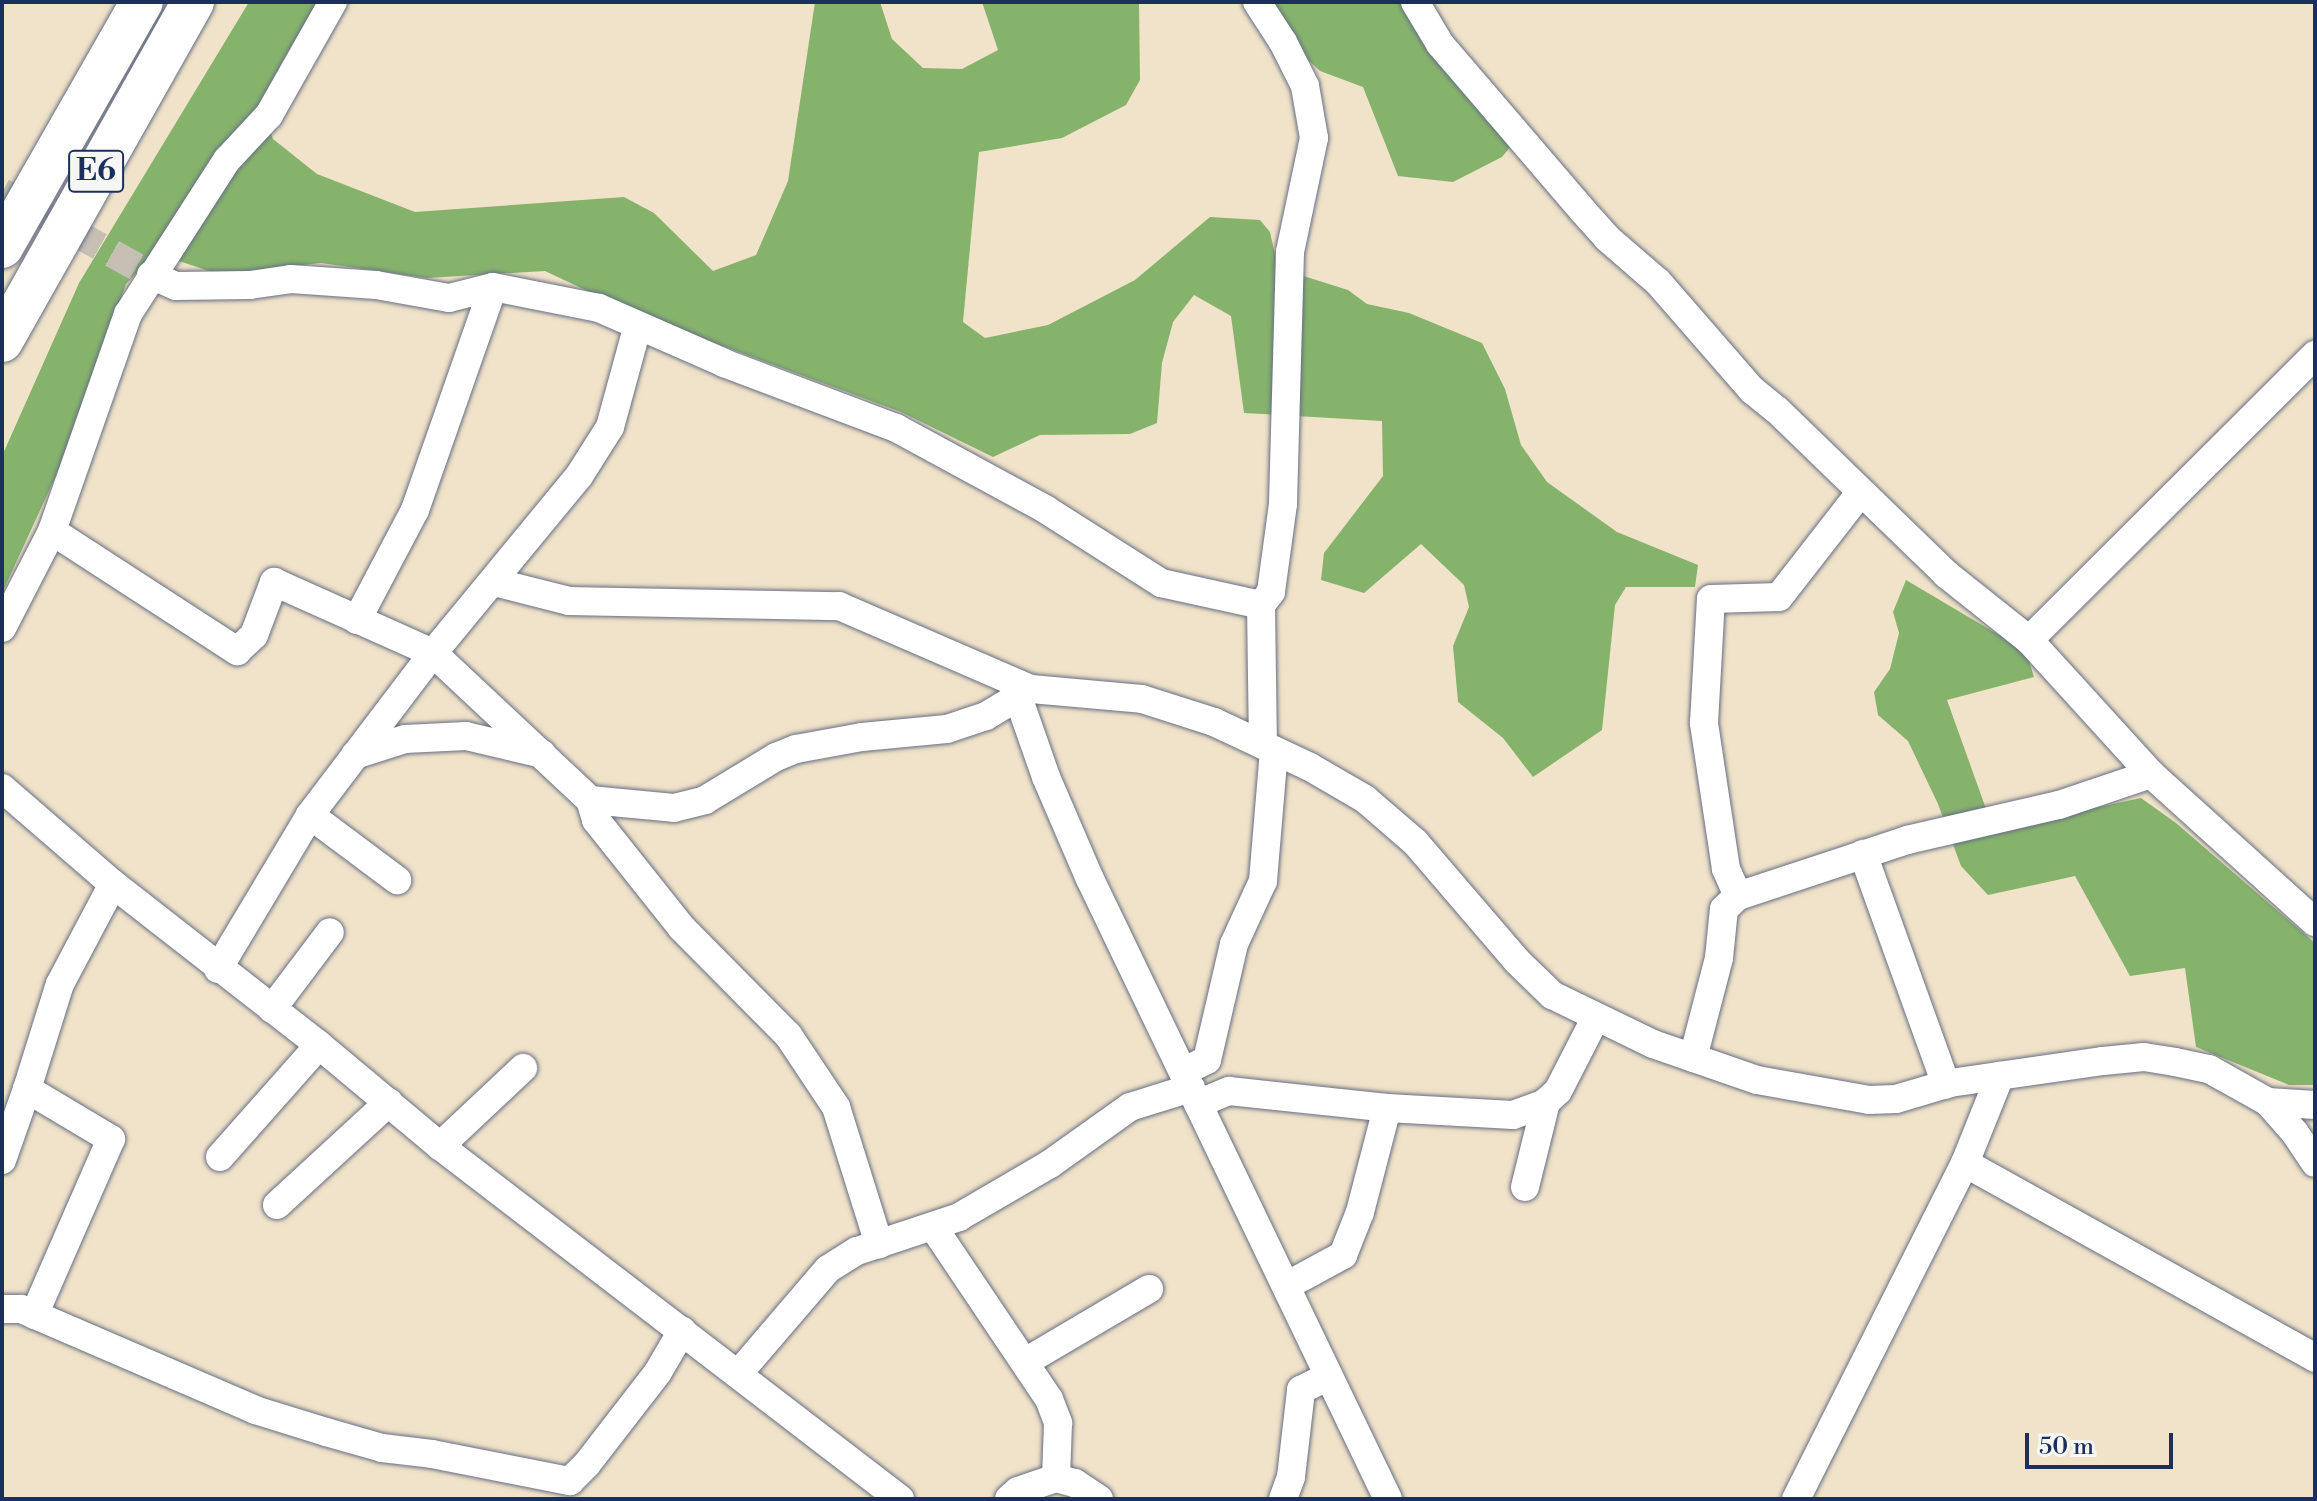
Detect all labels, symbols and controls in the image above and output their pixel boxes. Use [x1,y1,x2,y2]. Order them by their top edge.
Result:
road number: E6 [68,145,124,197]
scale bar [2029,1417,2177,1467]
text: 50 m [2039,1432,2094,1462]

